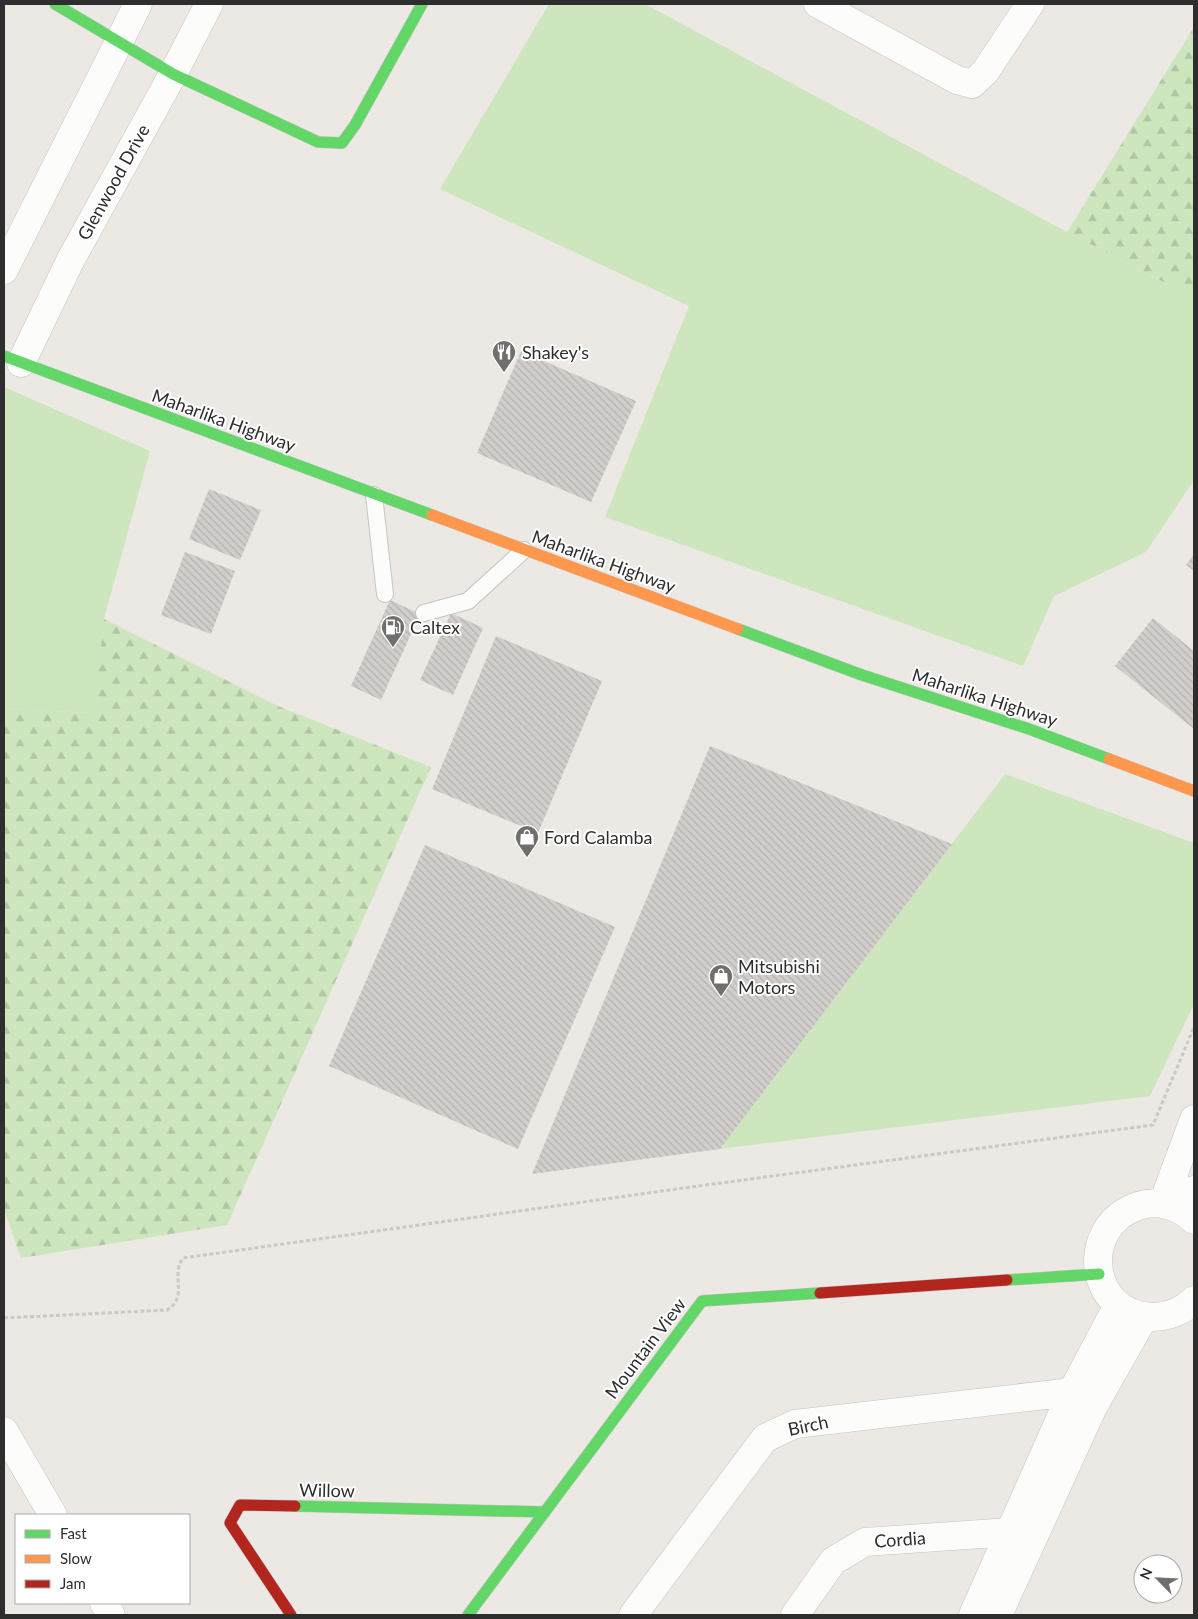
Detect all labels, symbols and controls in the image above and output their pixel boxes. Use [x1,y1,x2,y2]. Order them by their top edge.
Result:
street label: Glenwood Drive [72,120,154,244]
restaurant icon: Shakey's [491,339,517,373]
place label: Shakey's [522,341,589,363]
street label: Maharlika Highway [149,384,300,456]
street label: Maharlika Highway [529,525,680,597]
fuel station icon: Caltex [380,614,406,648]
place label: Caltex [410,616,460,638]
street label: Maharlika Highway [910,663,1061,731]
shop icon: Ford Calamba [514,824,540,858]
place label: Ford Calamba [544,826,653,848]
place label: Mitsubishi Motors [738,955,820,998]
shop icon: Mitsubishi Motors [708,963,734,997]
street label: Mountain View [600,1293,690,1403]
street label: Birch [786,1410,830,1440]
street label: Willow [299,1479,355,1501]
legend [15,1514,190,1604]
text: Fast [60,1524,87,1542]
street label: Cordia [873,1526,927,1552]
text: Slow [60,1549,92,1567]
north arrow [1133,1554,1183,1604]
text: N [1136,1565,1156,1582]
text: Jam [60,1574,86,1592]

